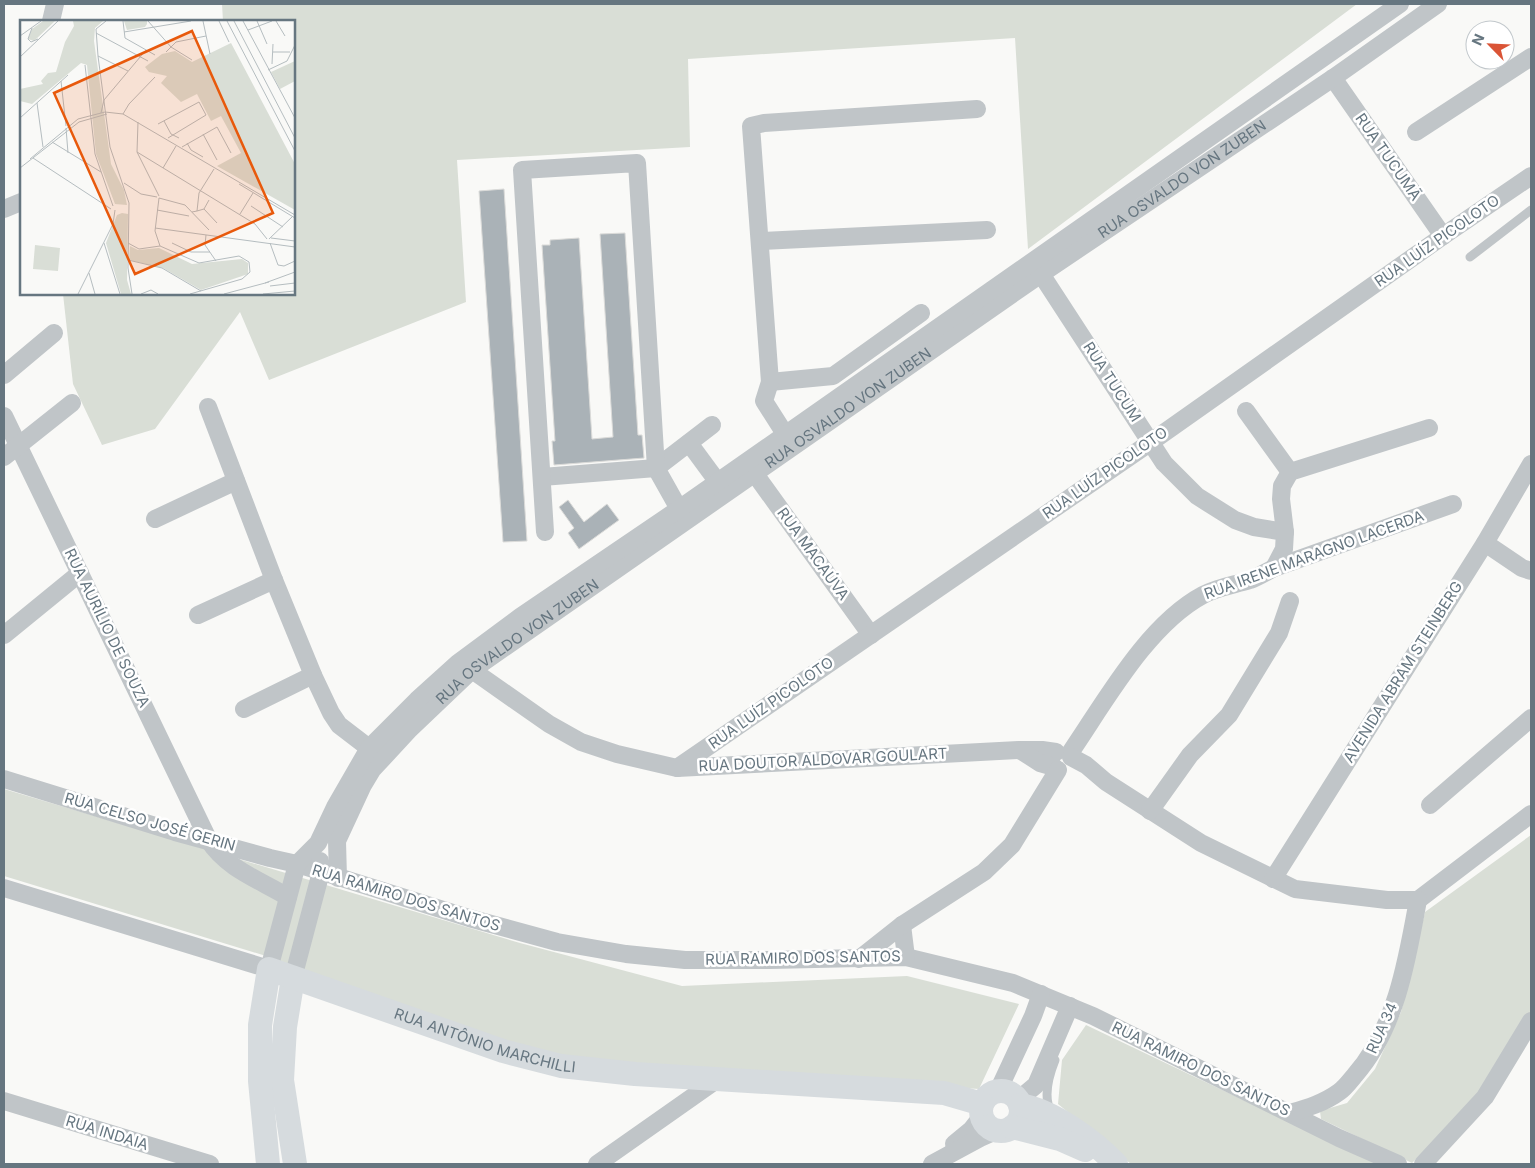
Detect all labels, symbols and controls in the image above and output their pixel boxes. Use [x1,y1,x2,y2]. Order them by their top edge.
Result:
inset map [20,20,295,295]
north arrow [1465,20,1515,70]
text: N [1468,31,1488,48]
street label: RUA TUCUMÃ [1351,110,1425,204]
street label: RUA OSVALDO VON ZUBEN [1094,116,1270,242]
street label: RUA LUÍZ PICOLOTO [1371,190,1503,291]
street label: RUA TUCUM [1080,338,1145,425]
street label: RUA OSVALDO VON ZUBEN [761,343,935,472]
street label: RUA LUÍZ PICOLOTO [1039,422,1171,523]
street label: RUA MACAÚVA [773,504,853,604]
street label: RUA IRENE MARAGNO LACERDA [1201,506,1426,603]
street label: RUA AURÍLIO DE SOUZA [61,545,154,710]
street label: RUA OSVALDO VON ZUBEN [432,575,602,708]
street label: AVENIDA ABRAM STEINBERG [1339,578,1466,766]
street label: RUA LUÍZ PICOLOTO [705,652,837,753]
street label: RUA DOUTOR ALDOVAR GOULART [698,743,948,776]
street label: RUA CELSO JOSÉ GERIN [62,788,238,855]
street label: RUA RAMIRO DOS SANTOS [310,860,503,935]
street label: RUA RAMIRO DOS SANTOS [705,946,901,969]
street label: RUA 34 [1362,999,1401,1056]
street label: RUA ANTÔNIO MARCHILLI [392,1004,577,1077]
street label: RUA RAMIRO DOS SANTOS [1109,1017,1293,1120]
street label: RUA INDAIA [64,1111,151,1154]

